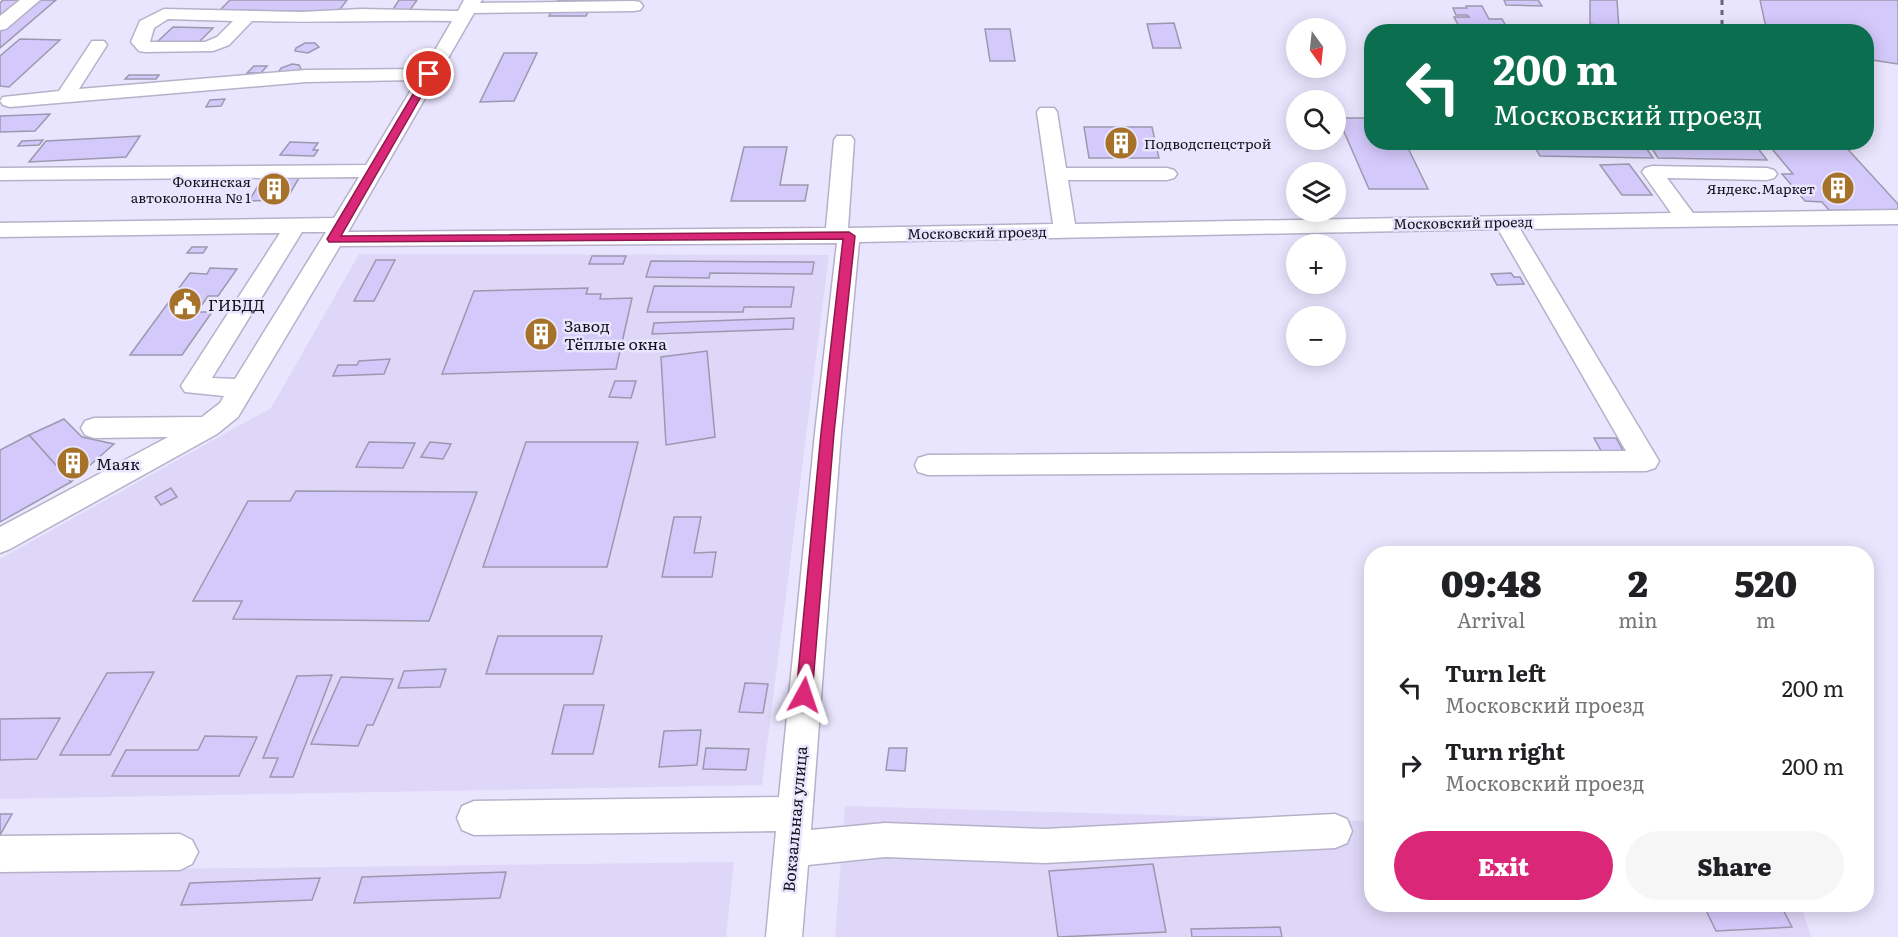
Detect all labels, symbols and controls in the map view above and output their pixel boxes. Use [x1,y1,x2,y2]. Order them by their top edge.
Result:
north arrow [1286,18,1346,78]
map controls [1286,18,1346,366]
text: 200 m [1493,36,1618,98]
pin [403,48,454,99]
icon: left [1394,48,1472,126]
icon: arrive [412,57,445,90]
button: search [1286,90,1346,150]
text: Московский проезд [1493,93,1762,133]
building icon: Подводспецстрой [1103,125,1139,161]
place label: Подводспецстрой [1144,133,1271,153]
button: layers [1286,162,1346,222]
building icon: Яндекс.Маркет [1820,170,1856,206]
place label: Фокинская автоколонна № 1 [131,171,251,207]
building icon: Фокинская автоколонна № 1 [256,171,292,207]
place label: Яндекс.Маркет [1707,178,1815,198]
street label: Московский проезд [1393,211,1533,233]
street label: Московский проезд [907,221,1047,243]
button: + [1286,234,1346,294]
public building icon: ГИБДД [167,286,203,322]
place label: ГИБДД [208,292,265,316]
button: − [1286,306,1346,366]
place label: Завод Тёплые окна [564,313,667,355]
building icon: Завод Тёплые окна [523,316,559,352]
building icon: Маяк [55,445,91,481]
place label: Маяк [96,451,140,475]
text: 09:48 [1441,555,1542,608]
text: 2 [1628,555,1648,608]
text: 520 [1734,555,1797,608]
text: Arrival [1457,604,1525,634]
text: min [1618,604,1658,634]
text: m [1756,604,1776,634]
text: Turn left [1445,656,1546,689]
position arrow [772,663,836,727]
icon: left [1394,671,1427,704]
text: 200 m [1782,671,1844,704]
text: Московский проезд [1445,689,1644,719]
text: Turn right [1445,734,1565,767]
street label: Вокзальная улица [776,745,812,893]
icon: right [1394,749,1427,782]
text: 200 m [1782,749,1844,782]
text: Московский проезд [1445,767,1644,797]
button: Exit [1394,831,1613,900]
button: Share [1625,831,1844,900]

